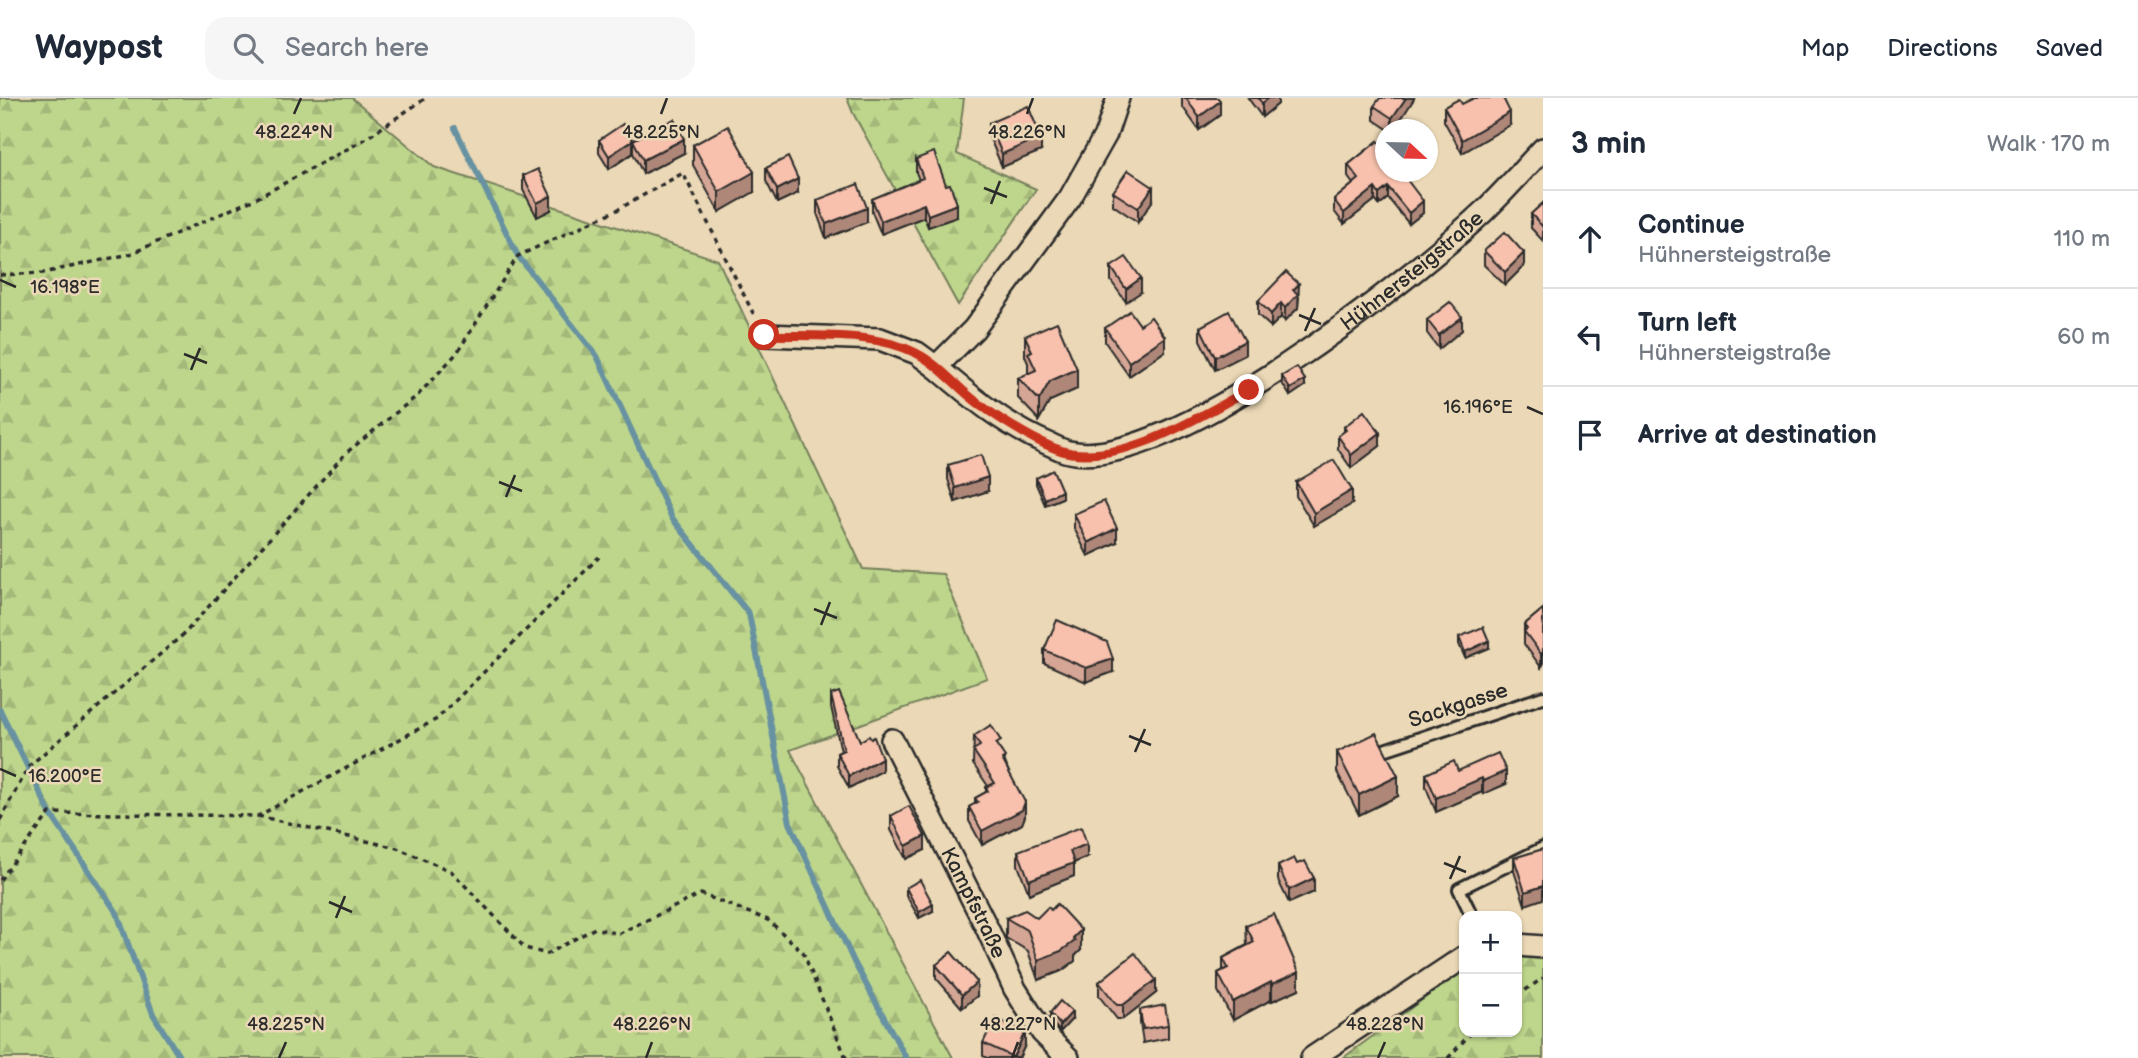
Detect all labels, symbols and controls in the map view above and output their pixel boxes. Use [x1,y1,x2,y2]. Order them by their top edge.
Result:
search box [205,17,695,80]
text: Waypost [35,28,163,68]
icon: search [229,29,267,67]
text: Search here [285,33,429,64]
text: Map [1801,34,1849,63]
text: Directions [1887,34,1998,63]
text: Saved [2036,34,2103,63]
north arrow [1375,119,1438,182]
text: 48.224°N [255,122,333,143]
text: 48.225°N [622,122,700,143]
text: 48.226°N [988,122,1066,143]
text: 3 min [1571,126,1646,162]
text: Walk · 170 m [1987,130,2110,158]
street label: Hühnersteigstraße [1336,206,1489,336]
text: Continue [1638,210,1745,241]
icon: ahead [1571,220,1609,258]
text: 110 m [2053,225,2110,253]
text: Hühnersteigstraße [1638,241,1831,269]
text: 16.198°E [30,277,100,298]
text: Turn left [1638,308,1737,339]
icon: left [1571,318,1609,356]
route start [748,319,779,350]
text: 60 m [2057,323,2110,351]
text: Hühnersteigstraße [1638,339,1831,367]
route end [1233,374,1264,405]
text: 16.196°E [1443,397,1513,418]
icon: arrive [1571,416,1609,454]
text: Arrive at destination [1638,420,1877,451]
street label: Sackgasse [1405,678,1511,733]
text: 16.200°E [28,766,102,787]
street label: Kampfstraße [935,843,1011,962]
map controls [1459,911,1522,1037]
button: + [1459,911,1522,974]
button: − [1459,974,1522,1037]
text: 48.225°N [247,1014,325,1035]
text: 48.226°N [613,1014,691,1035]
text: 48.227°N [980,1014,1056,1035]
text: 48.228°N [1346,1014,1424,1035]

